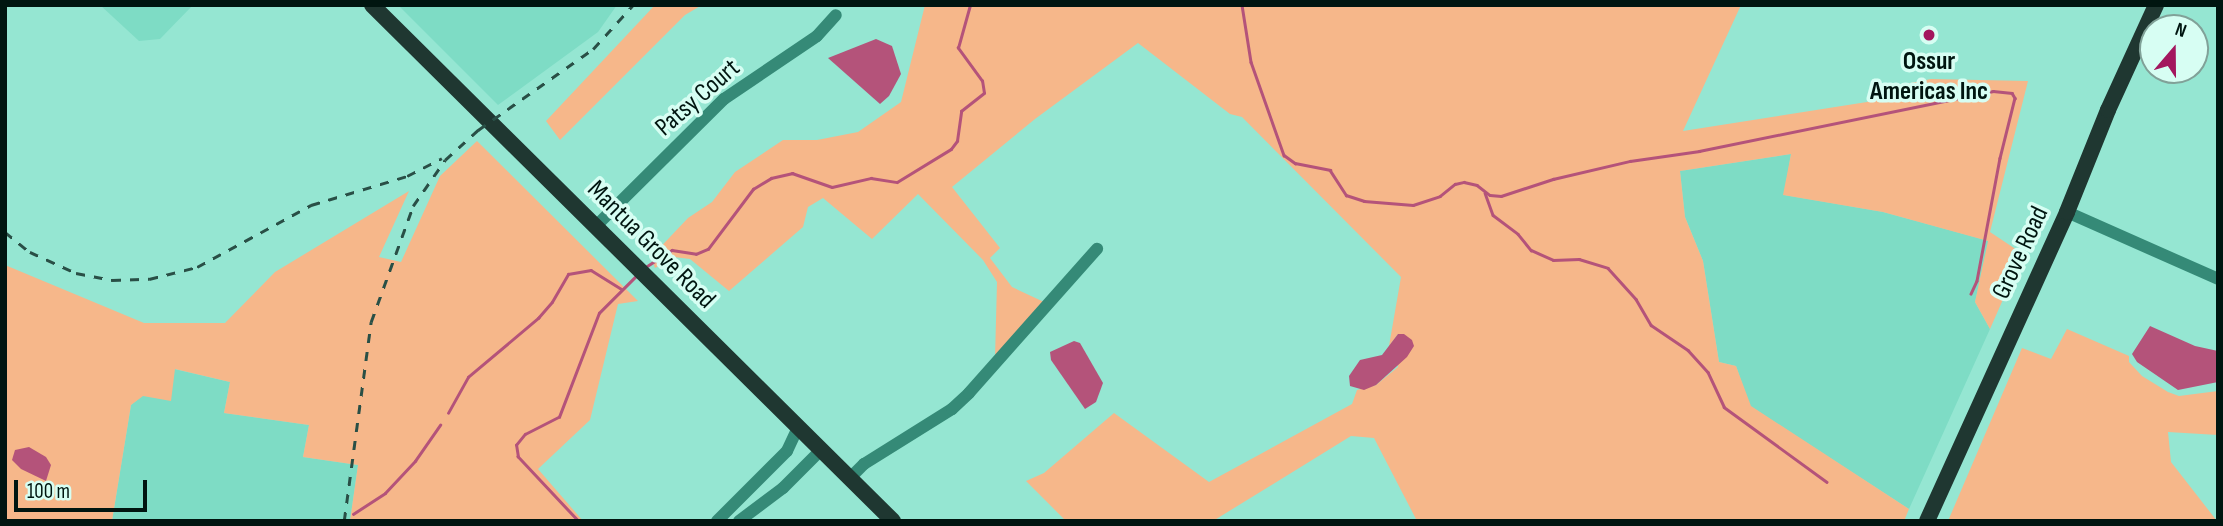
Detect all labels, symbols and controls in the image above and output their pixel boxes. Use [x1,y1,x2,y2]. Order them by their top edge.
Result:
north arrow [2139,14,2209,84]
text: N [2172,18,2189,43]
marker: Ossur Americas Inc [1921,27,1937,43]
place label: Ossur Americas Inc [1870,46,1988,108]
street label: Patsy Court [649,53,747,143]
street label: Mantua Grove Road [581,175,721,315]
street label: Grove Road [1986,202,2056,304]
scale bar [18,466,150,510]
text: 100 m [27,479,70,504]

